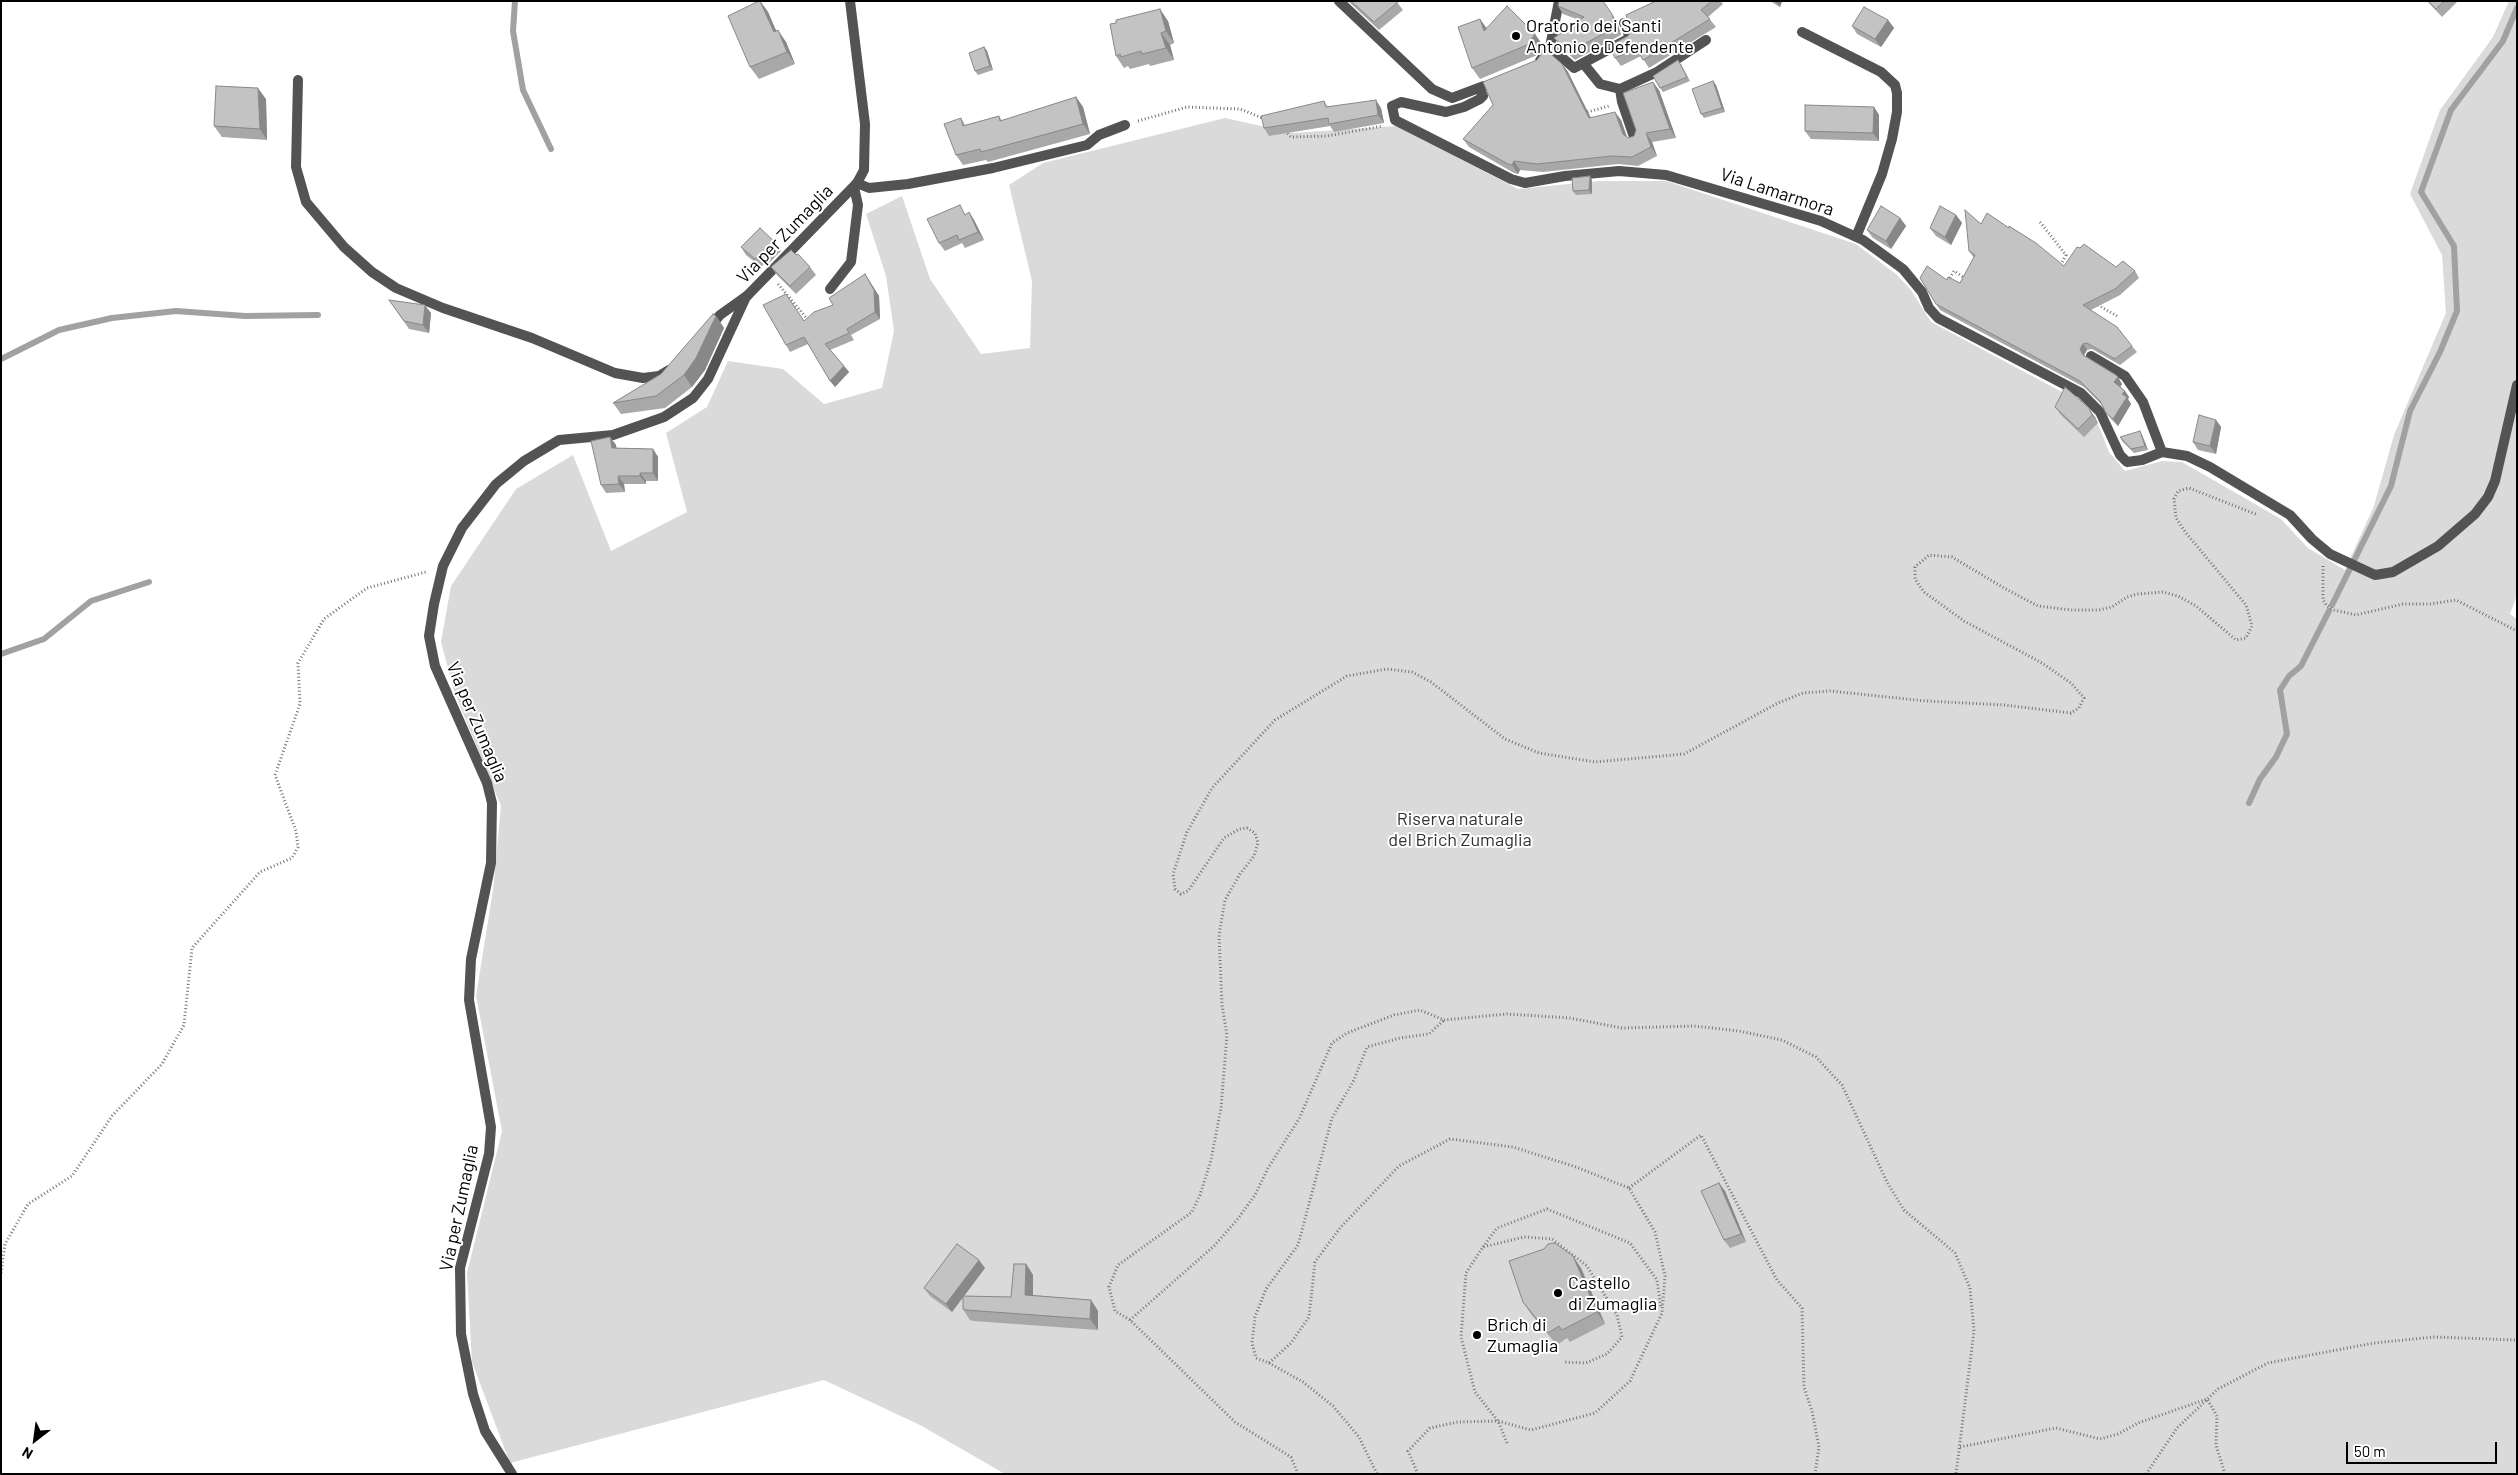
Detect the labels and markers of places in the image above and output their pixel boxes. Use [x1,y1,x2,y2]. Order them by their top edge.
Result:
place label: Oratorio dei Santi Antonio e Defendente [1526,15,1694,58]
marker: Oratorio dei Santi Antonio e Defendente [1510,30,1522,42]
place label: Castello di Zumaglia [1568,1272,1657,1315]
marker: Castello di Zumaglia [1552,1287,1564,1299]
place label: Brich di Zumaglia [1487,1314,1558,1356]
marker: Brich di Zumaglia [1471,1329,1483,1341]

